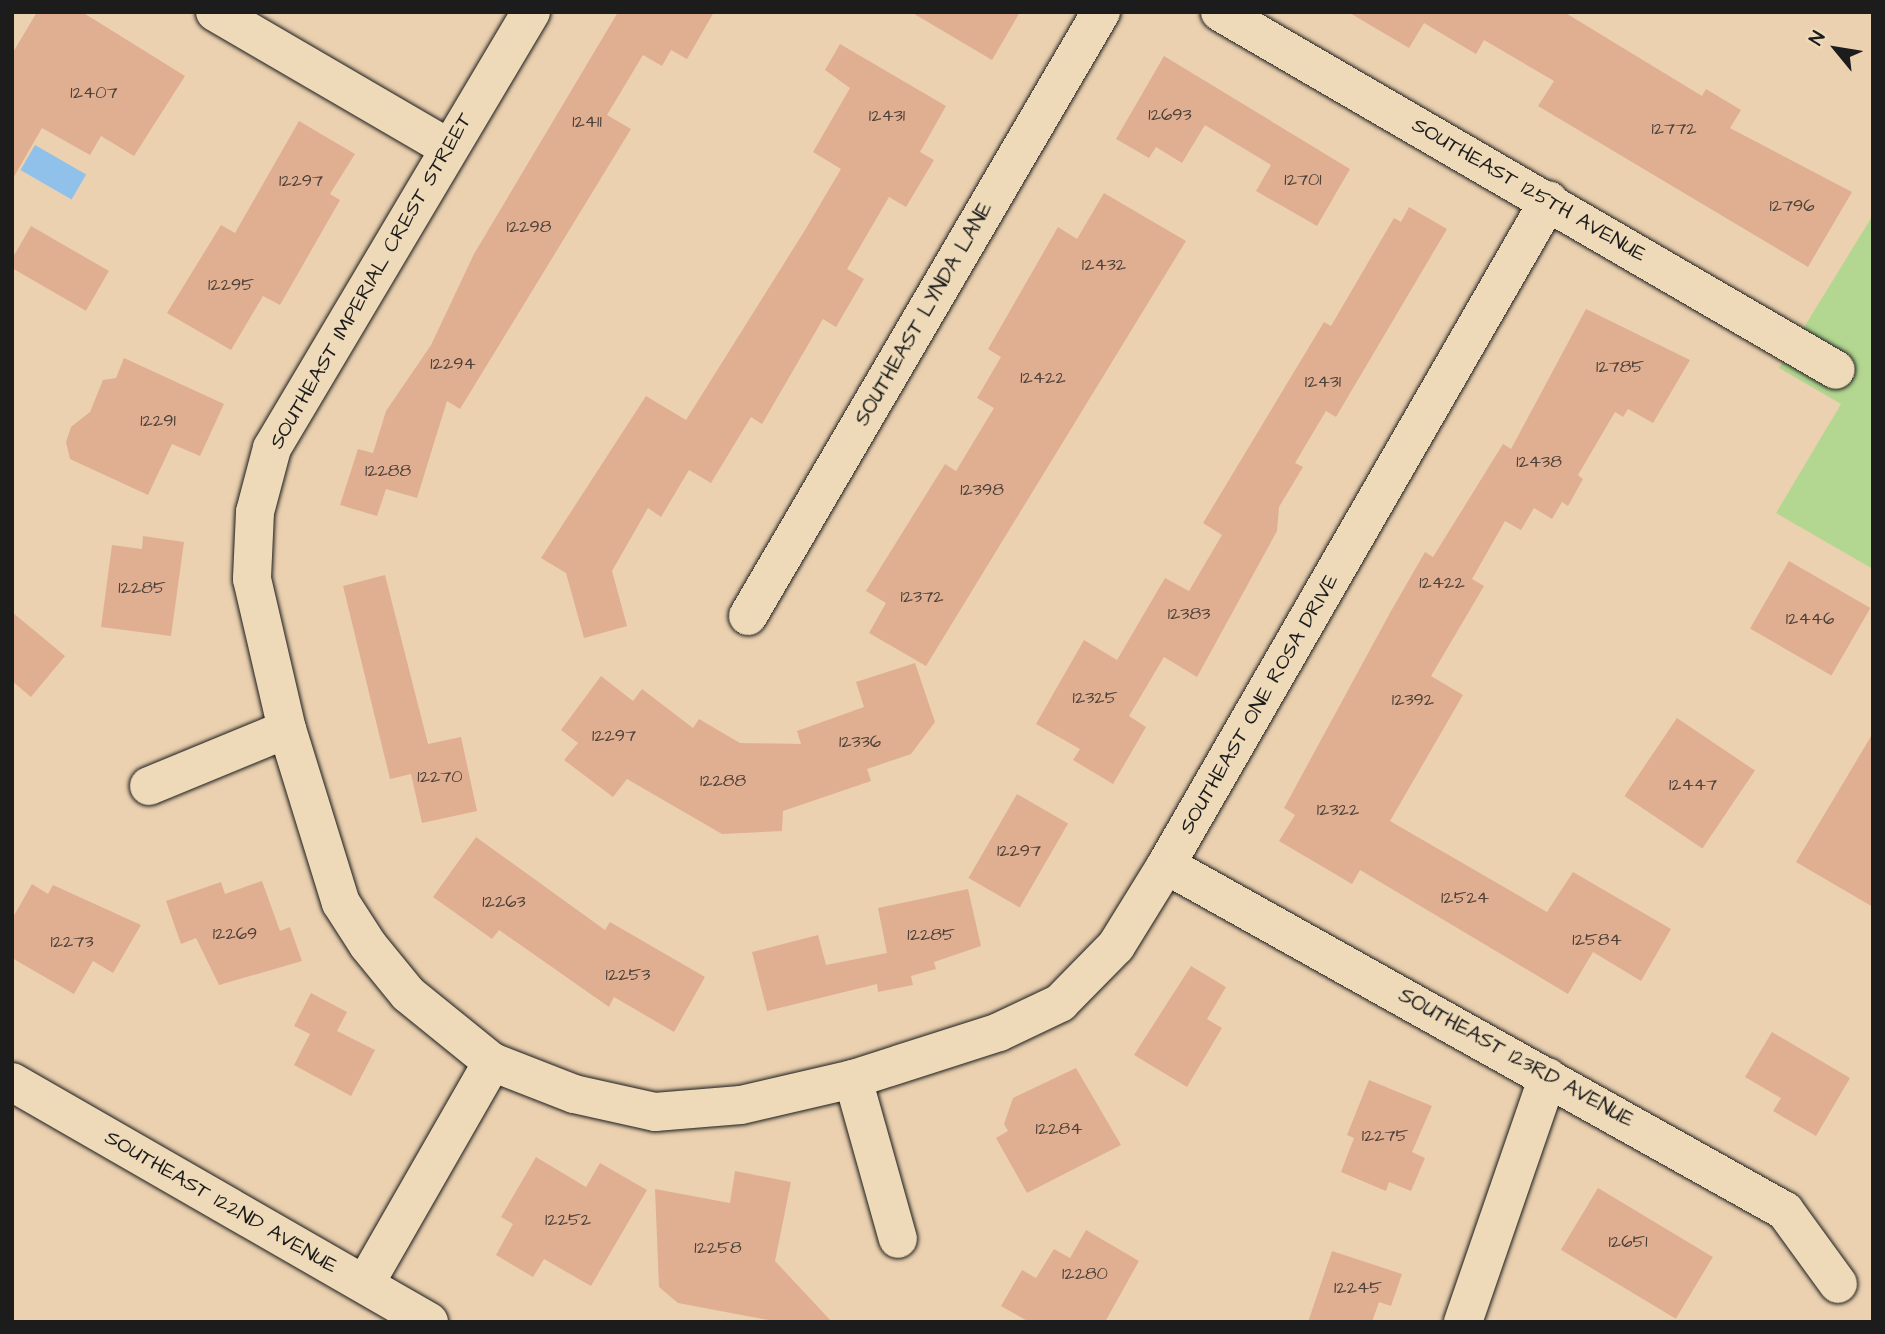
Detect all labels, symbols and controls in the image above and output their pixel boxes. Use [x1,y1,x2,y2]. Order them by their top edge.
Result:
north arrow [1801,14,1871,84]
text: N [1803,26,1832,50]
house number: 12407 [70,82,118,104]
house number: 12693 [1148,104,1192,126]
house number: 12431 [869,105,905,127]
street label: SOUTHEAST IMPERIAL CREST STREET [264,109,478,453]
house number: 12411 [572,111,602,133]
street label: SOUTHEAST 125TH AVENUE [1407,113,1651,267]
house number: 12772 [1651,118,1697,140]
house number: 12701 [1284,169,1322,191]
house number: 12297 [279,170,323,192]
house number: 12796 [1769,195,1815,217]
street label: SOUTHEAST LYNDA LANE [850,198,998,430]
house number: 12298 [507,216,551,238]
house number: 12432 [1082,254,1126,276]
house number: 12295 [208,274,254,296]
house number: 12294 [430,353,476,375]
house number: 12785 [1596,356,1644,378]
house number: 12422 [1020,367,1066,389]
house number: 12431 [1305,371,1341,393]
house number: 12291 [140,410,176,432]
house number: 12438 [1516,451,1562,473]
house number: 12288 [365,460,411,482]
house number: 12398 [960,479,1004,501]
street label: SOUTHEAST ONE ROSA DRIVE [1174,570,1344,838]
house number: 12422 [1419,572,1465,594]
house number: 12285 [118,577,166,599]
house number: 12372 [900,586,944,608]
house number: 12383 [1168,603,1210,625]
house number: 12446 [1786,608,1834,630]
house number: 12325 [1073,687,1117,709]
house number: 12392 [1392,689,1434,711]
house number: 12297 [592,725,636,747]
house number: 12336 [839,731,881,753]
house number: 12270 [417,766,463,788]
house number: 12288 [700,770,746,792]
house number: 12447 [1669,774,1717,796]
house number: 12322 [1317,799,1359,821]
house number: 12297 [997,840,1041,862]
house number: 12524 [1441,887,1489,909]
house number: 12263 [482,891,526,913]
house number: 12269 [213,923,257,945]
house number: 12285 [907,924,955,946]
house number: 12584 [1572,929,1622,951]
house number: 12273 [50,931,94,953]
house number: 12253 [606,964,650,986]
street label: SOUTHEAST 123RD AVENUE [1394,983,1638,1133]
house number: 12284 [1036,1118,1082,1140]
street label: SOUTHEAST 122ND AVENUE [100,1125,342,1279]
house number: 12275 [1362,1125,1408,1147]
house number: 12252 [545,1209,591,1231]
house number: 12651 [1609,1231,1647,1253]
house number: 12258 [694,1237,742,1259]
house number: 12280 [1062,1263,1108,1285]
house number: 12245 [1334,1277,1382,1299]

